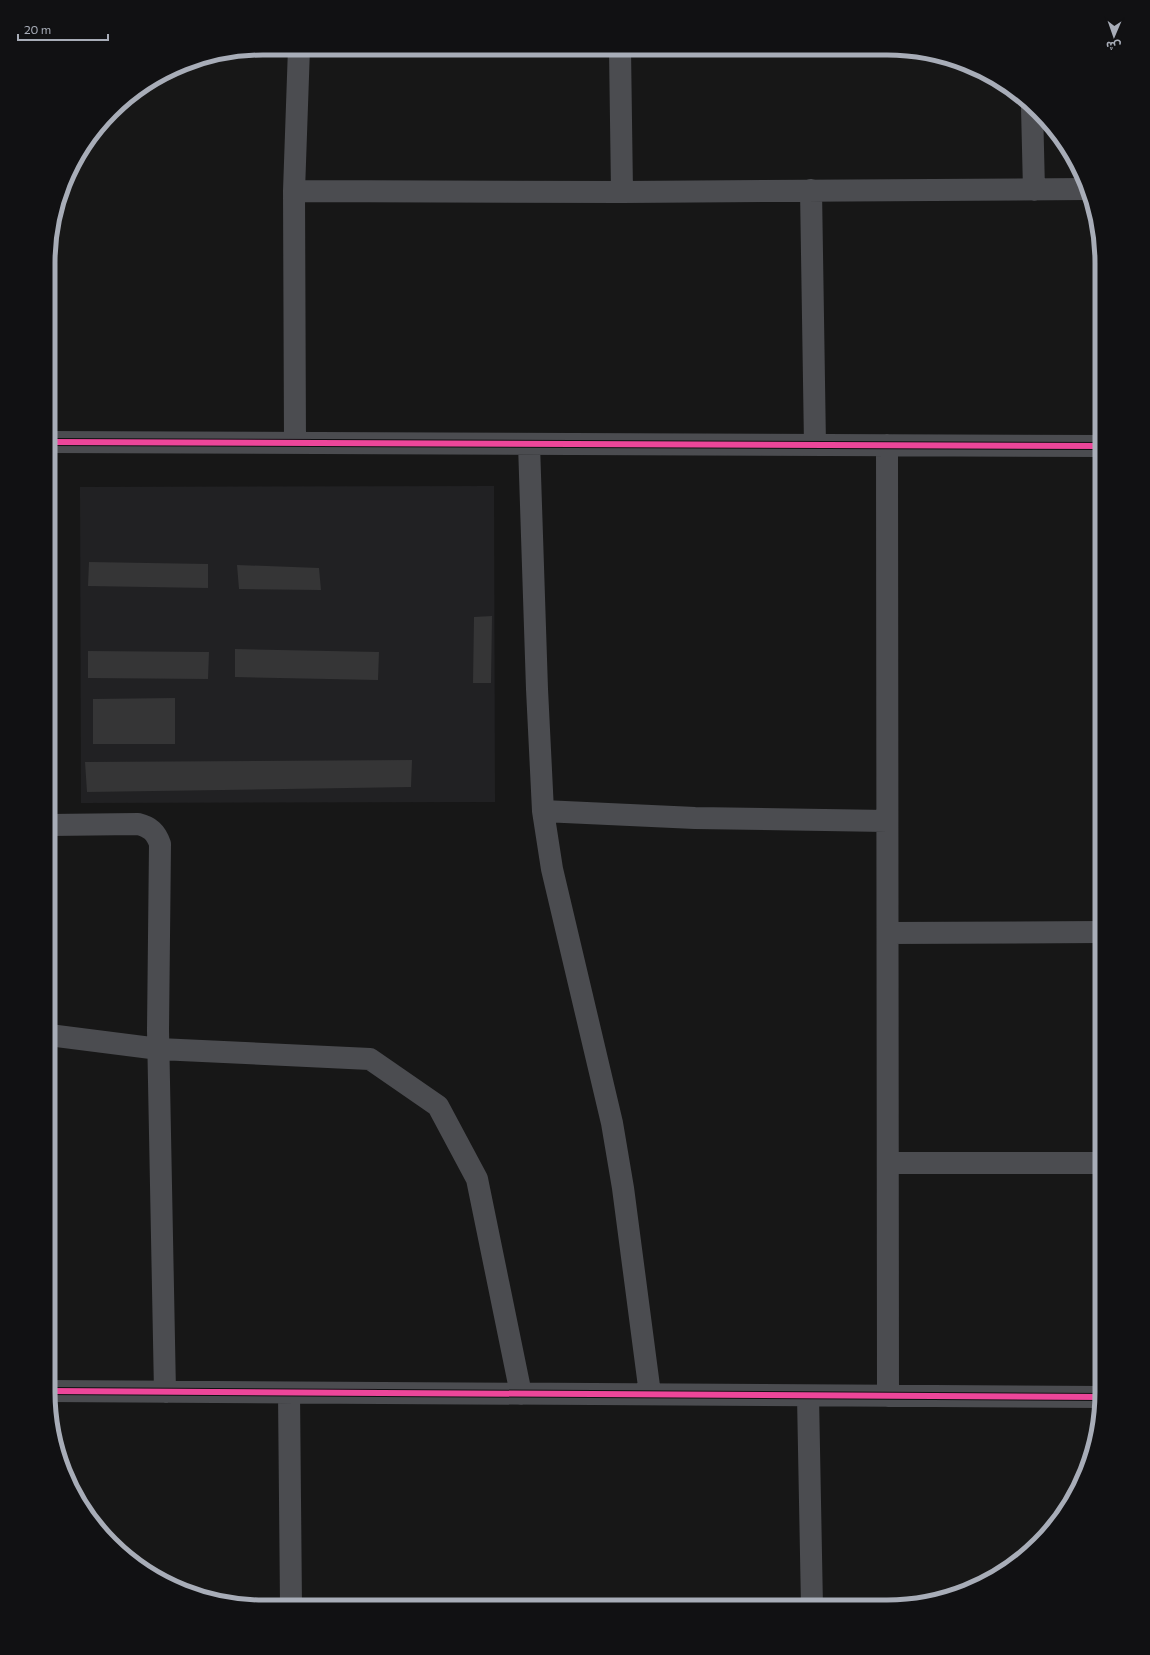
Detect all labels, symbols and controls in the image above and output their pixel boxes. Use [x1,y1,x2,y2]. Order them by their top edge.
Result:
scale bar [18,16,108,42]
north arrow [1094,16,1134,56]
text: 20 m [24,22,51,36]
text: ش [1106,39,1121,53]

